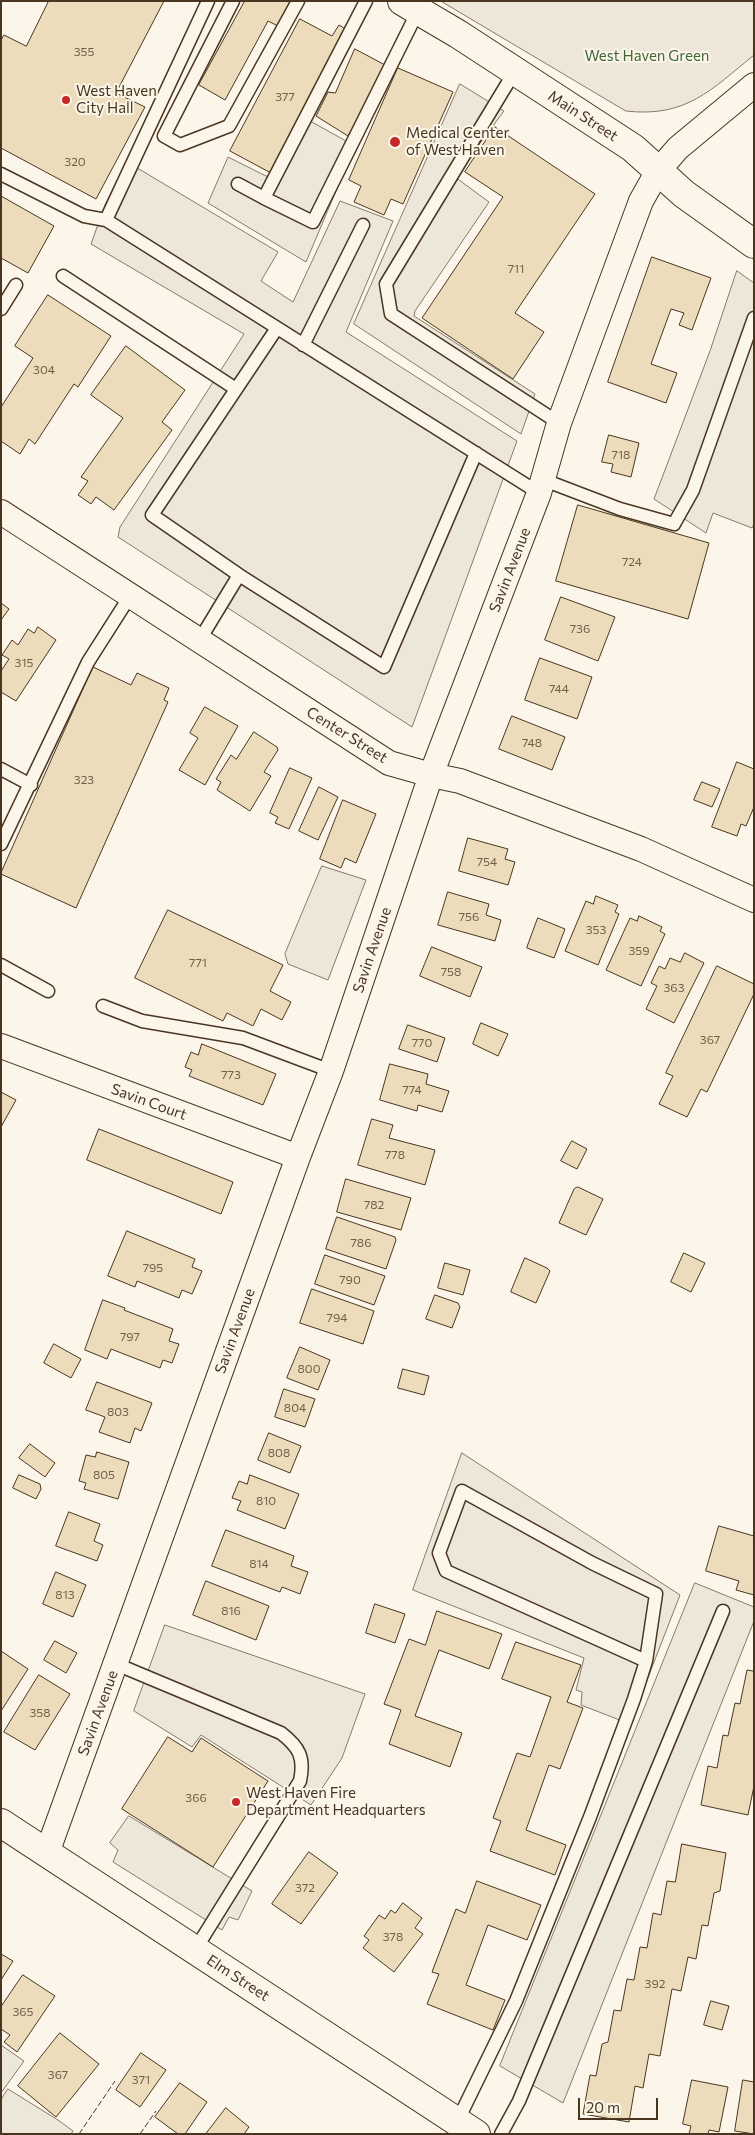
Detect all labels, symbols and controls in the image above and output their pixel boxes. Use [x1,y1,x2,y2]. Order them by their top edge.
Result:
house number: 355 [74,45,94,59]
park label: West Haven Green [585,47,709,65]
place label: West Haven City Hall [76,82,157,117]
street label: Main Street [545,87,621,145]
house number: 377 [275,90,295,104]
marker: West Haven City Hall [60,94,72,106]
place label: Medical Center of West Haven [406,124,509,159]
marker: Medical Center of West Haven [388,135,402,149]
house number: 320 [64,155,86,169]
house number: 711 [508,262,524,276]
house number: 304 [33,363,55,377]
house number: 718 [612,448,630,462]
street label: Savin Avenue [486,525,534,615]
house number: 724 [622,555,642,569]
house number: 736 [570,622,590,636]
house number: 315 [15,656,33,670]
house number: 744 [549,682,569,696]
street label: Center Street [303,703,391,767]
house number: 748 [522,736,542,750]
house number: 323 [74,773,94,787]
house number: 754 [477,855,497,869]
street label: Savin Avenue [349,905,395,995]
house number: 756 [459,910,479,924]
house number: 353 [586,923,606,937]
house number: 359 [628,944,650,958]
house number: 771 [189,956,207,970]
house number: 758 [441,965,461,979]
house number: 363 [664,981,684,995]
house number: 367 [700,1033,720,1047]
house number: 770 [412,1036,432,1050]
house number: 773 [221,1068,241,1082]
street label: Savin Court [109,1080,189,1124]
house number: 774 [402,1083,422,1097]
house number: 778 [385,1148,405,1162]
house number: 782 [364,1198,384,1212]
house number: 786 [351,1236,371,1250]
house number: 795 [143,1261,163,1275]
house number: 790 [339,1273,361,1287]
street label: Savin Avenue [211,1286,259,1376]
house number: 794 [327,1311,347,1325]
house number: 797 [120,1330,140,1344]
house number: 800 [298,1362,320,1376]
house number: 804 [284,1401,306,1415]
house number: 803 [107,1405,129,1419]
house number: 808 [268,1446,290,1460]
house number: 805 [93,1468,115,1482]
house number: 810 [256,1494,276,1508]
house number: 814 [249,1557,269,1571]
house number: 813 [55,1588,75,1602]
house number: 816 [221,1604,241,1618]
street label: Savin Avenue [74,1668,122,1758]
house number: 358 [29,1706,51,1720]
place label: West Haven Fire Department Headquarters [246,1784,426,1819]
house number: 366 [185,1791,207,1805]
marker: West Haven Fire Department Headquarters [230,1796,242,1808]
house number: 372 [295,1881,315,1895]
house number: 378 [383,1930,403,1944]
street label: Elm Street [203,1951,273,2005]
house number: 392 [645,1977,665,1991]
house number: 365 [12,2005,34,2019]
house number: 367 [48,2068,68,2082]
house number: 371 [132,2073,150,2087]
scale bar [580,2088,660,2120]
text: 20 m [586,2098,620,2116]

